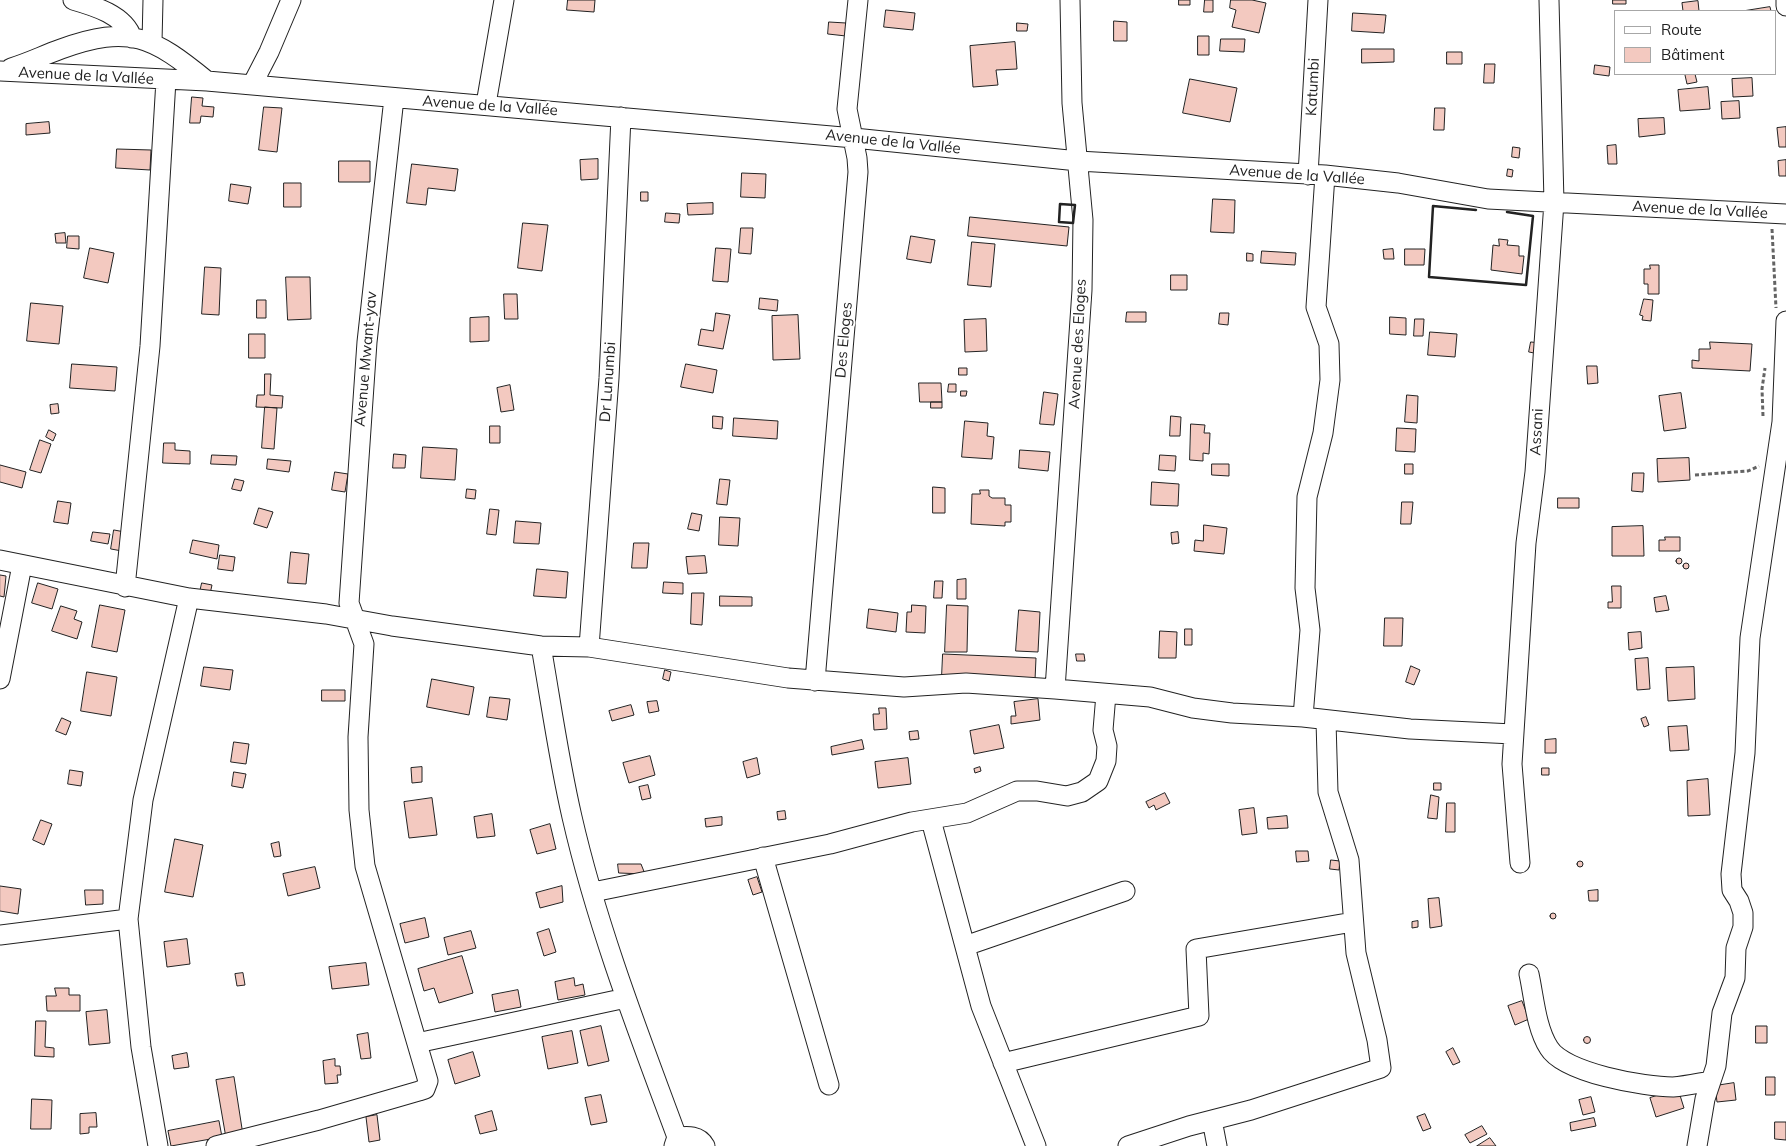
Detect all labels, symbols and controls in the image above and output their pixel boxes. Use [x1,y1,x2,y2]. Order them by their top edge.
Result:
legend [1614,10,1776,75]
text: Route [1661,20,1702,39]
text: Bâtiment [1661,45,1724,64]
street label: Katumbi [1302,57,1324,117]
street label: Avenue de la Vallée [18,63,154,89]
street label: Avenue de la Vallée [422,92,558,120]
street label: Avenue de la Vallée [825,126,961,158]
street label: Avenue de la Vallée [1229,161,1365,189]
street label: Avenue de la Vallée [1632,197,1768,223]
street label: Avenue des Eloges [1066,278,1090,410]
street label: Avenue Mwant-yav [351,291,381,427]
street label: Des Eloges [832,301,856,379]
street label: Dr Lunumbi [596,341,620,423]
street label: Assani [1527,408,1547,456]

